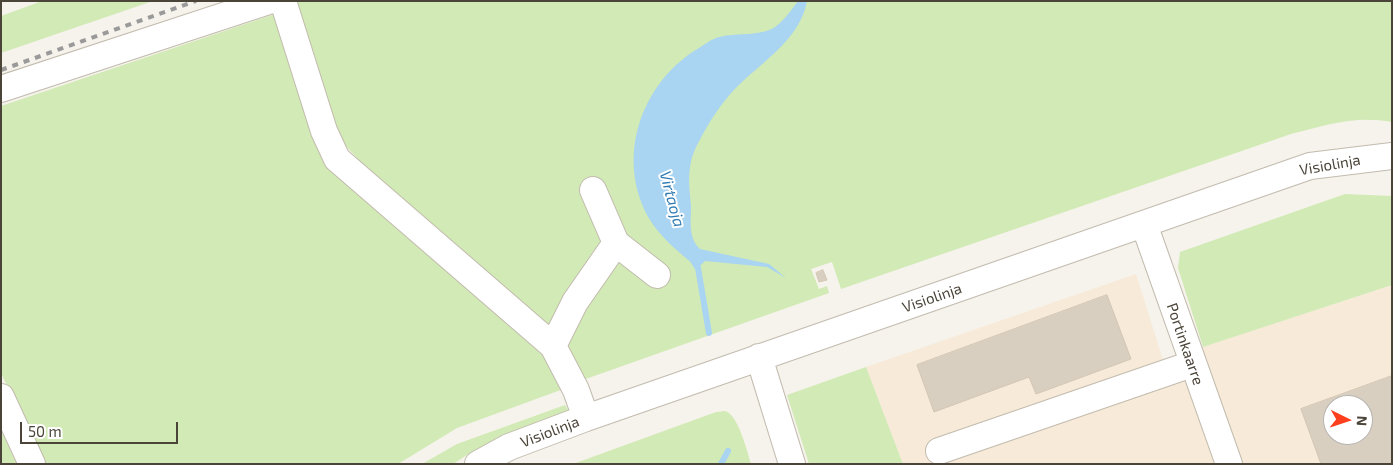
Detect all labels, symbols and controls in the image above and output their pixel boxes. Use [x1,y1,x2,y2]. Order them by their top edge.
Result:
street label: Visiolinja [1298,151,1362,179]
water label: Virtaoja [655,169,689,229]
street label: Visiolinja [900,279,964,317]
street label: Portinkaarre [1163,301,1207,387]
north arrow [1323,395,1373,445]
scale bar [22,412,180,444]
street label: Visiolinja [518,413,582,451]
text: N [1354,415,1371,427]
text: 50 m [28,422,62,440]

